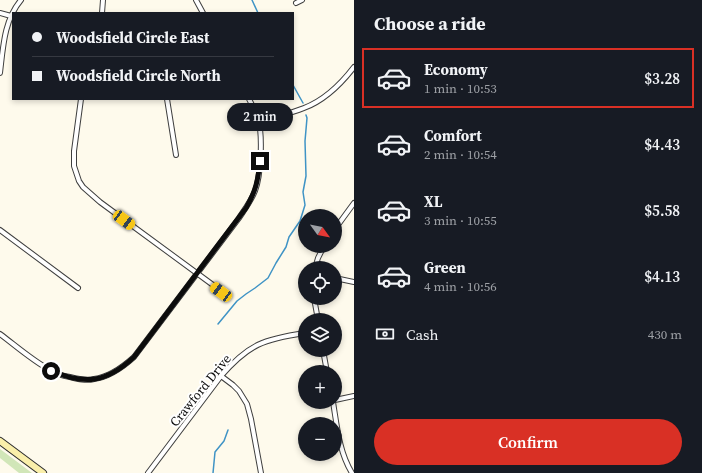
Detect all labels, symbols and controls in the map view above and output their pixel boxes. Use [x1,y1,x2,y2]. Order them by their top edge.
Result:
text: Choose a ride [374,11,486,36]
text: Woodsfield Circle East [56,27,209,48]
text: Economy [424,59,488,80]
icon: car [376,60,412,96]
text: Woodsfield Circle North [56,65,221,86]
text: $3.28 [644,68,680,89]
text: 1 min · 10:53 [424,80,497,97]
callout: 2 min [227,103,293,131]
text: 2 min [243,108,277,125]
text: Comfort [424,125,482,146]
icon: car [376,126,412,162]
text: $4.43 [644,134,680,155]
text: 2 min · 10:54 [424,146,497,163]
route end [251,152,269,170]
text: XL [424,191,443,212]
icon: car [376,192,412,228]
text: $5.58 [644,200,680,221]
car [111,208,137,232]
north arrow [298,209,342,253]
map controls [298,209,342,461]
text: 3 min · 10:55 [424,212,497,229]
text: Green [424,257,466,278]
icon: car [376,258,412,294]
button: locate [298,261,342,305]
text: $4.13 [644,266,680,287]
text: 4 min · 10:56 [424,278,497,295]
car [208,280,234,304]
button: layers [298,313,342,357]
icon: cash [374,323,396,345]
text: Cash [406,324,438,345]
text: 430 m [648,326,682,343]
street label: Crawford Drive [166,350,235,430]
route start [42,362,60,380]
button: + [298,365,342,409]
button: − [298,417,342,461]
button: Confirm [374,419,682,465]

